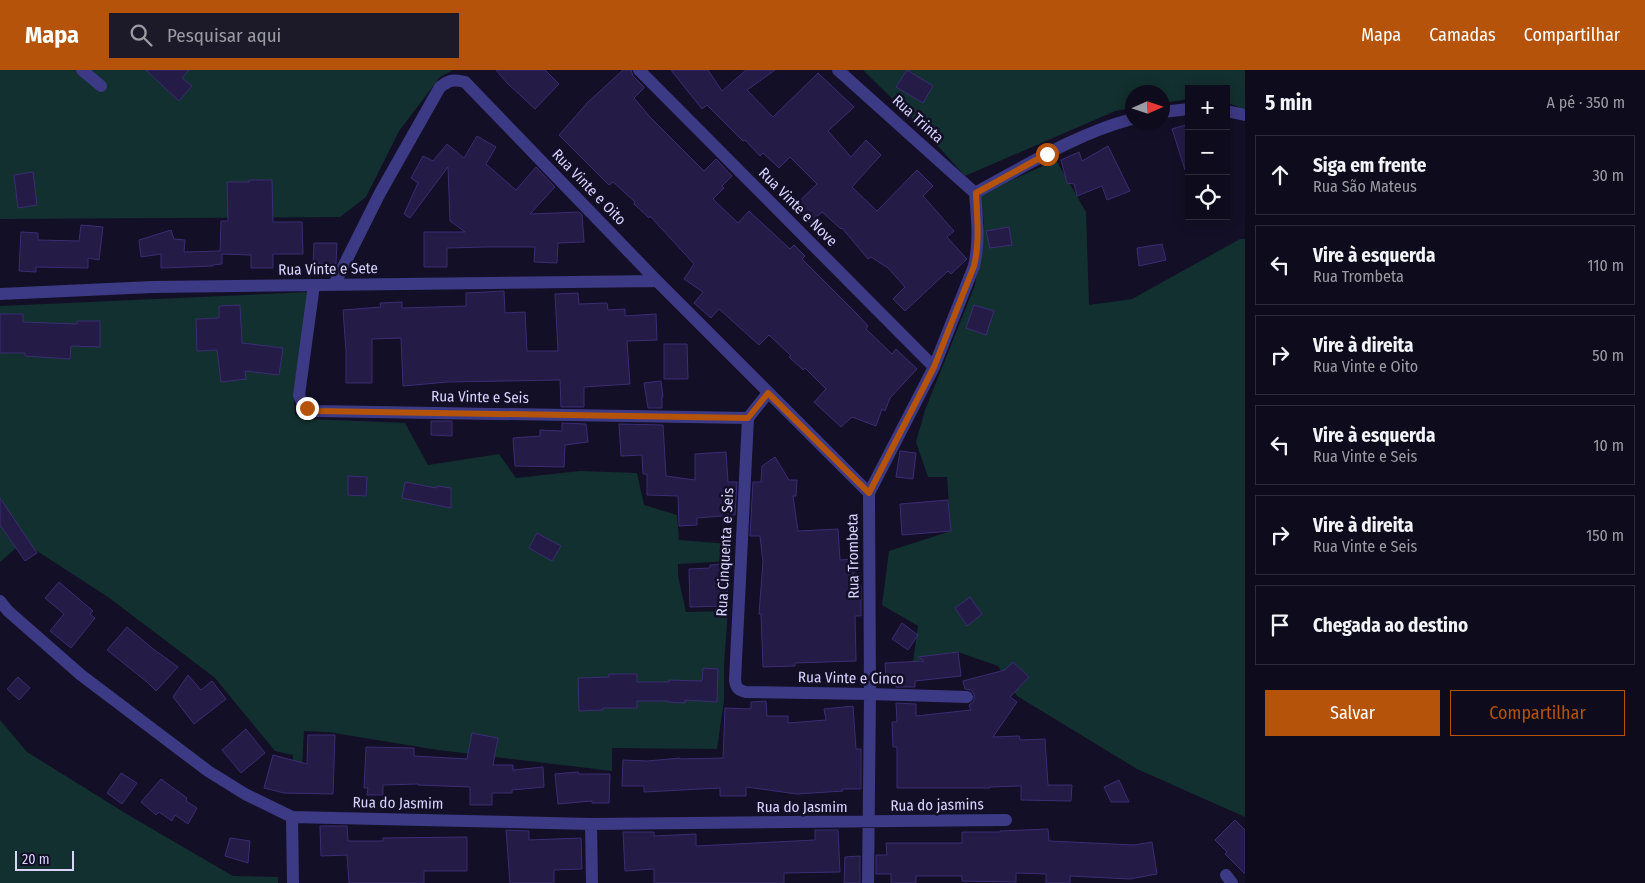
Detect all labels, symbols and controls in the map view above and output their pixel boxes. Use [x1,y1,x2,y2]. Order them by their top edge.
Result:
search box [109,13,459,58]
text: Mapa [25,21,79,49]
icon: search [127,21,155,49]
text: Pesquisar aqui [167,24,281,47]
text: Mapa [1361,24,1401,46]
text: Camadas [1429,24,1496,46]
text: Compartilhar [1524,24,1620,46]
north arrow [1125,85,1170,130]
map controls [1185,85,1230,220]
button: + [1185,85,1230,130]
text: 5 min [1265,90,1312,116]
street label: Rua Trinta [889,91,947,147]
text: A pé · 350 m [1547,93,1625,112]
button: − [1185,130,1230,175]
route start [1036,143,1059,166]
street label: Rua Vinte e Oito [548,145,630,229]
text: Siga em frente [1313,154,1427,177]
icon: ahead [1266,161,1294,189]
street label: Rua Vinte e Nove [755,164,841,250]
text: 30 m [1592,166,1624,185]
button: locate [1185,175,1230,220]
text: Rua São Mateus [1313,177,1417,196]
text: Vire à esquerda [1313,244,1435,267]
icon: left [1266,251,1294,279]
text: 110 m [1587,256,1624,275]
street label: Rua Vinte e Sete [278,259,378,279]
text: Rua Trombeta [1313,267,1404,286]
text: Vire à direita [1313,334,1414,357]
icon: right [1266,341,1294,369]
text: 50 m [1592,346,1624,365]
text: Rua Vinte e Oito [1313,357,1418,376]
street label: Rua Vinte e Seis [431,387,529,407]
route end [296,397,319,420]
text: Vire à esquerda [1313,424,1435,447]
icon: left [1266,431,1294,459]
text: 10 m [1593,436,1624,455]
text: Rua Vinte e Seis [1313,447,1417,466]
street label: Rua Cinquenta e Seis [713,487,737,617]
street label: Rua Trombeta [843,513,863,599]
text: Vire à direita [1313,514,1414,537]
icon: right [1266,521,1294,549]
text: 150 m [1586,526,1624,545]
text: Rua Vinte e Seis [1313,537,1417,556]
icon: arrive [1266,611,1294,639]
text: Chegada ao destino [1313,614,1468,637]
street label: Rua Vinte e Cinco [798,668,904,688]
button: Salvar [1265,690,1440,736]
button: Compartilhar [1450,690,1625,736]
street label: Rua do Jasmim [352,793,444,813]
street label: Rua do jasmins [890,795,984,815]
street label: Rua do Jasmim [757,798,847,816]
scale bar [15,848,74,871]
text: 20 m [22,851,50,868]

